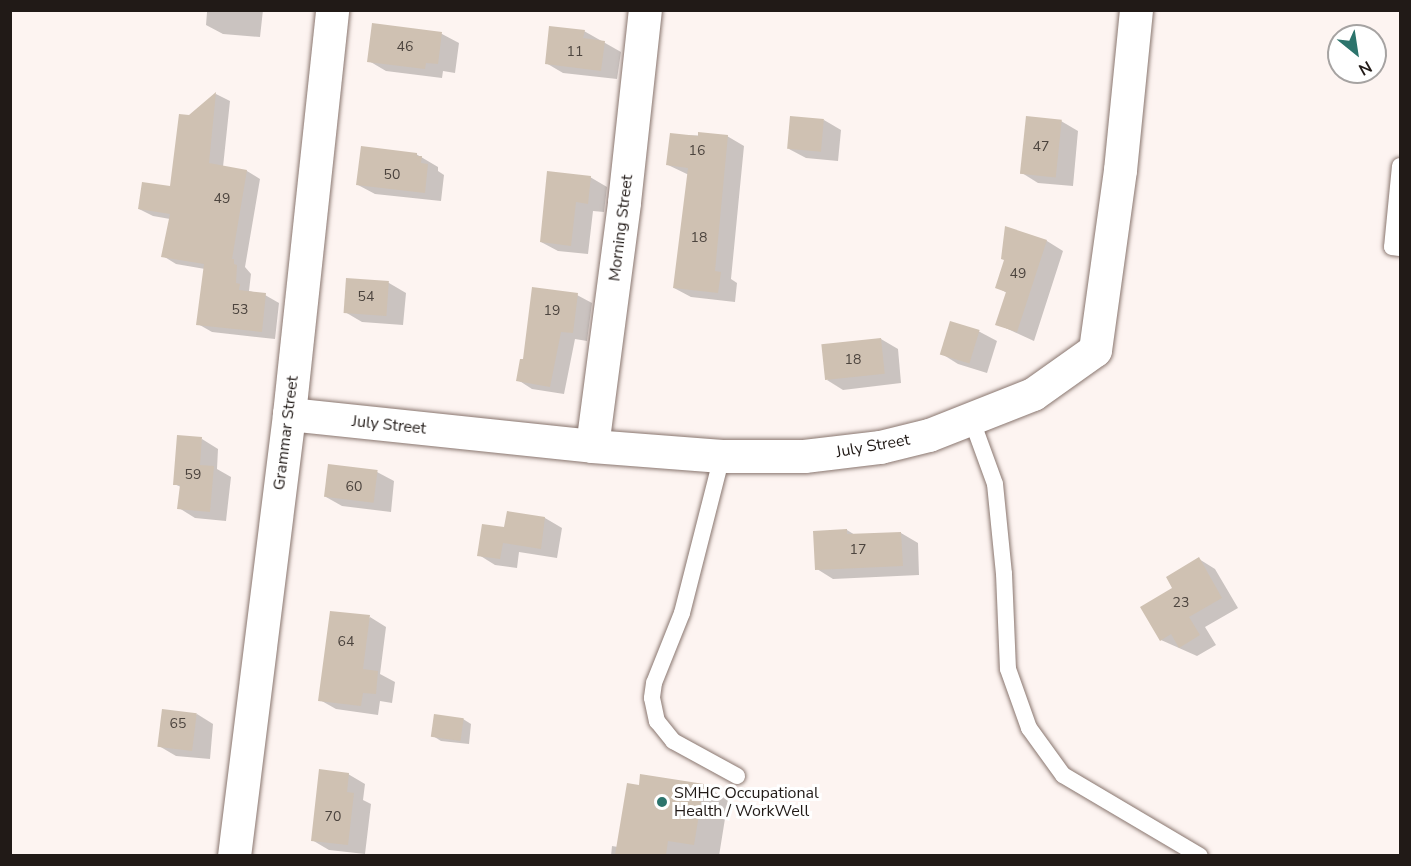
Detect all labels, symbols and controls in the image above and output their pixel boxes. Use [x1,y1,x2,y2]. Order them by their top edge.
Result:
north arrow [1327,24,1387,84]
house number: 46 [397,39,413,55]
house number: 11 [567,44,583,60]
text: N [1354,55,1376,80]
house number: 47 [1033,139,1049,155]
house number: 16 [689,143,705,159]
house number: 50 [384,167,400,183]
street label: Morning Street [605,174,637,282]
house number: 49 [214,191,230,207]
house number: 18 [691,230,707,246]
house number: 49 [1010,266,1026,282]
house number: 54 [358,289,374,305]
house number: 53 [232,302,248,318]
house number: 19 [544,303,560,319]
house number: 18 [845,352,861,368]
street label: Grammar Street [269,375,303,491]
street label: July Street [351,412,427,438]
street label: July Street [835,430,911,462]
house number: 59 [185,467,201,483]
house number: 60 [346,479,362,495]
house number: 17 [850,542,866,558]
house number: 23 [1173,595,1189,611]
house number: 64 [338,634,354,650]
house number: 65 [170,716,186,732]
place label: SMHC Occupational Health / WorkWell [674,783,819,821]
marker: SMHC Occupational Health / WorkWell [655,795,669,809]
house number: 70 [325,809,341,825]

